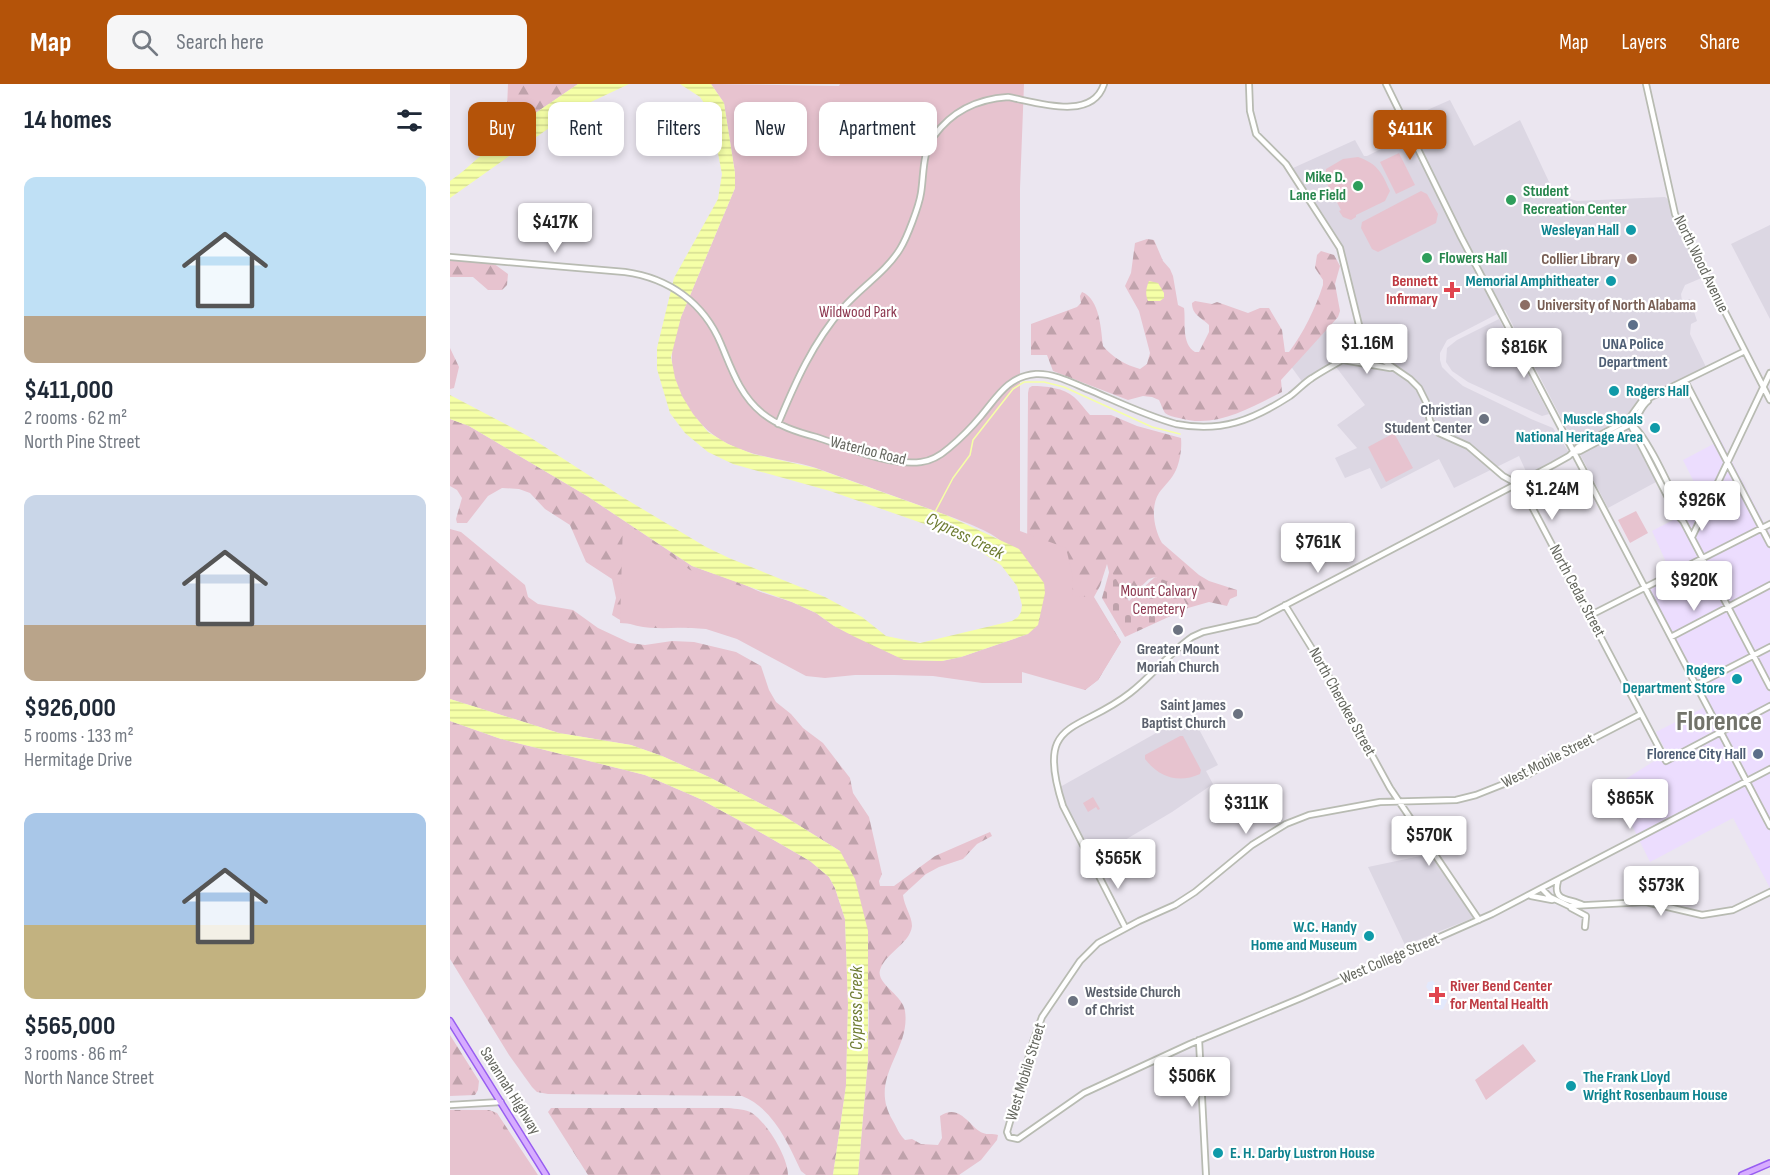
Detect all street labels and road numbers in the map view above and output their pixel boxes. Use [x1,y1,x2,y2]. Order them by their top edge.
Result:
street label: North Wood Avenue [1669,212,1733,316]
street label: Waterloo Road [828,432,908,470]
street label: North Cedar Street [1545,542,1609,640]
street label: North Cherokee Street [1304,645,1380,760]
street label: West Mobile Street [1499,730,1598,792]
street label: West College Street [1338,930,1442,988]
street label: West Mobile Street [1002,1021,1050,1123]
street label: Savannah Highway [476,1044,544,1138]

